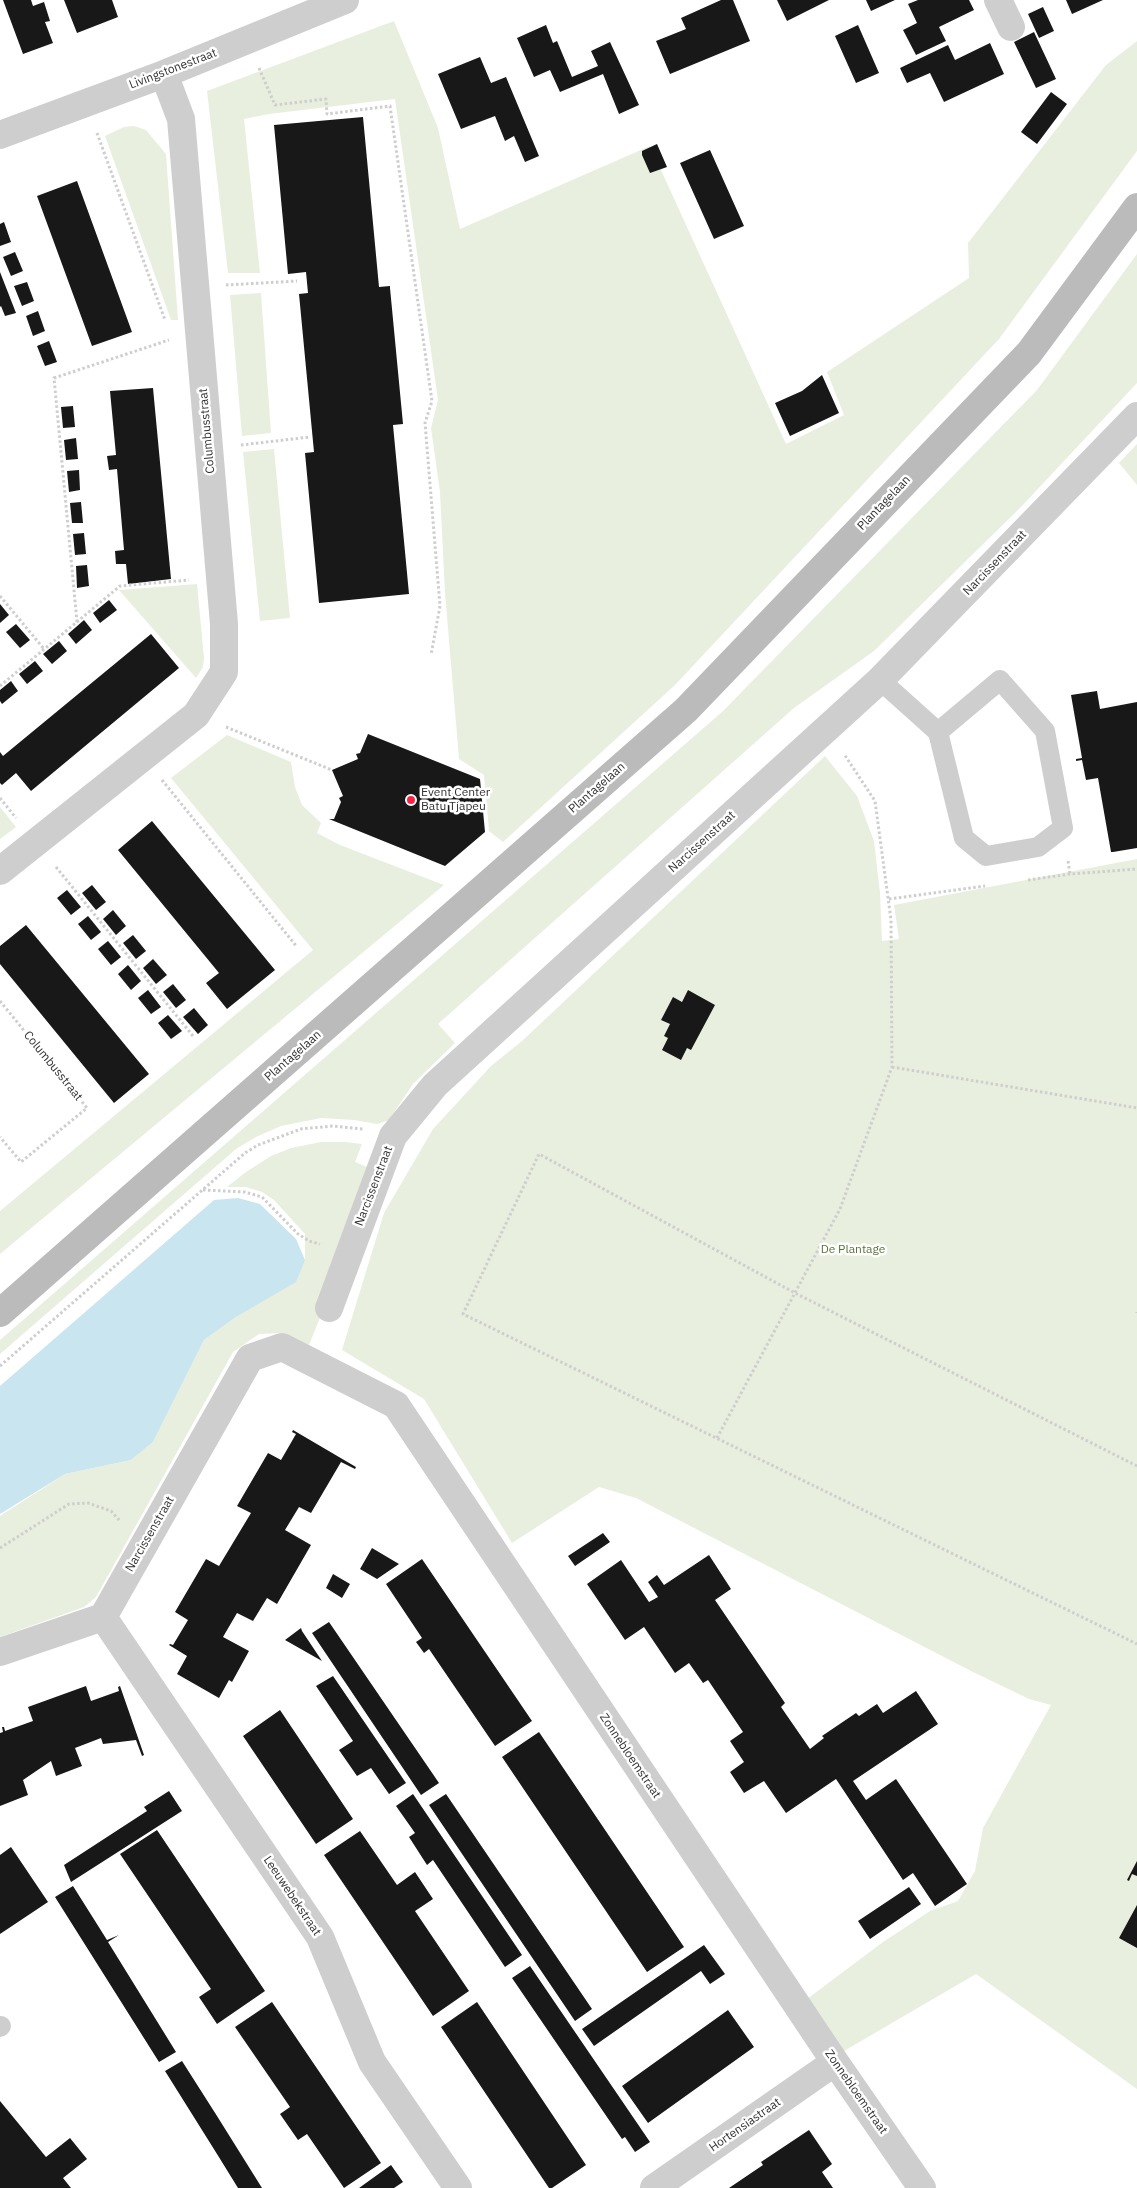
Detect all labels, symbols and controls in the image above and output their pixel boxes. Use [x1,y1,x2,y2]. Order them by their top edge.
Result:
street label: Livingstonestraat [127,46,219,92]
street label: Columbusstraat [196,388,218,474]
street label: Plantagelaan [854,473,914,533]
street label: Narcissenstraat [960,528,1030,598]
street label: Plantagelaan [566,760,628,816]
place label: Event Center Batu Tjapeu [421,786,490,814]
marker: Event Center Batu Tjapeu [405,794,417,806]
street label: Narcissenstraat [666,808,738,876]
street label: Columbusstraat [20,1028,86,1104]
street label: Plantagelaan [262,1028,324,1084]
street label: Narcissenstraat [352,1144,396,1228]
park label: De Plantage [821,1243,885,1257]
street label: Narcissenstraat [123,1494,177,1574]
street label: Zonnebloemstraat [596,1711,664,1801]
street label: Leeuwebekstraat [260,1854,324,1938]
street label: Zonnebloemstraat [822,2047,890,2137]
street label: Hortensiastraat [707,2095,783,2155]

